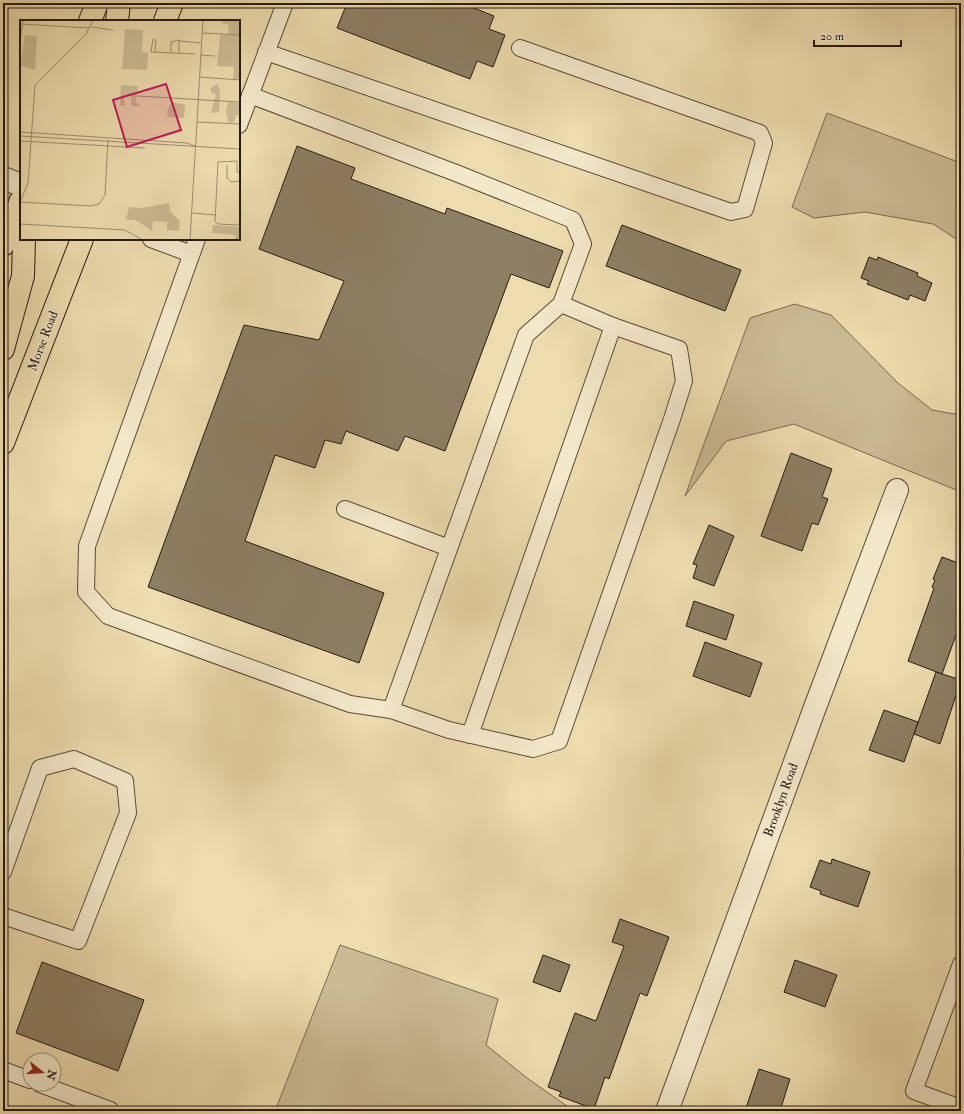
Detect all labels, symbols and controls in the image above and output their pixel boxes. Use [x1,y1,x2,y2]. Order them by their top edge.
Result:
inset map [20,20,240,240]
scale bar [814,22,901,48]
text: 20 m [820,29,845,44]
street label: Morse Road [24,308,62,373]
street label: Brooklyn Road [760,760,803,840]
north arrow [22,1052,62,1092]
text: N [43,1067,59,1082]

